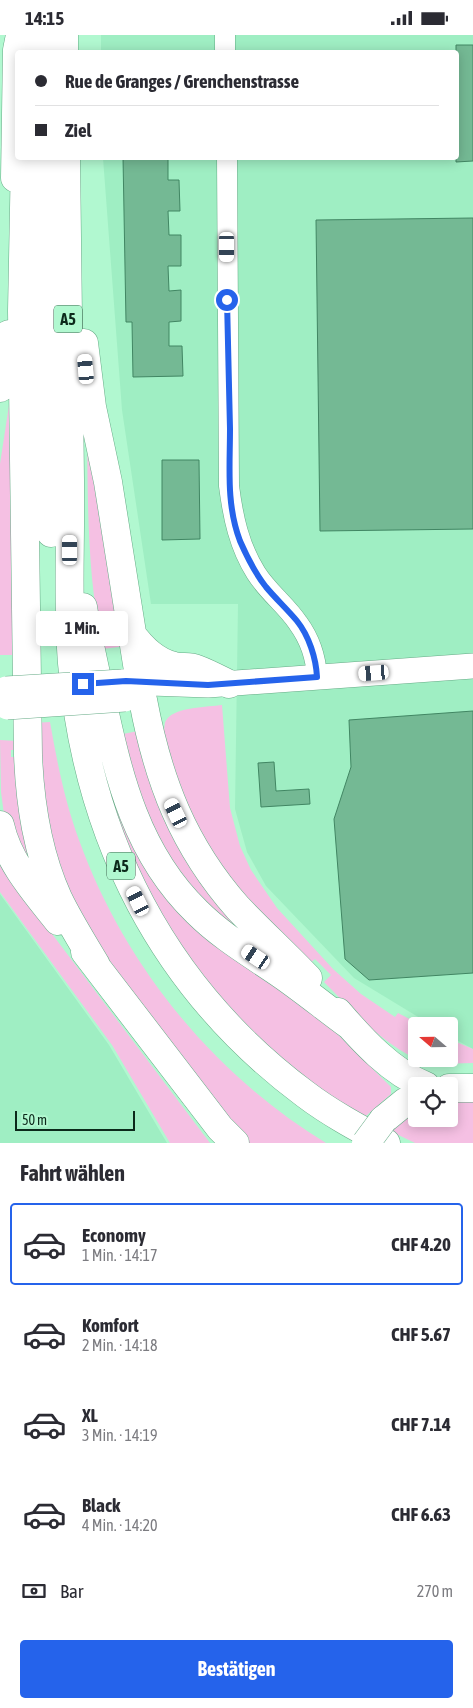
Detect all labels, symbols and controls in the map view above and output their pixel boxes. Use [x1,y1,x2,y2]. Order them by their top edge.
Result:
text: 14:15 [25,7,64,29]
text: Rue de Granges / Grenchenstrasse [65,70,299,92]
text: Ziel [65,119,92,141]
car [219,232,234,262]
route start [216,289,238,311]
road number: A5 [54,305,82,333]
car [77,353,94,385]
car [62,535,77,565]
callout: 1 Min. [37,611,129,647]
text: 1 Min. [65,619,99,637]
car [358,664,389,682]
route end [72,673,94,695]
car [162,796,189,830]
road number: A5 [107,853,135,879]
car [124,884,151,918]
car [239,942,272,972]
north arrow [408,1017,458,1067]
map controls [408,1017,458,1127]
button: locate [408,1077,458,1127]
scale bar [15,1108,135,1131]
text: 50 m [22,1112,47,1128]
text: Fahrt wählen [20,1160,125,1186]
icon: car [22,1222,67,1267]
text: Economy [82,1224,146,1246]
text: CHF 4.20 [391,1233,451,1255]
text: 1 Min. · 14:17 [82,1246,157,1264]
icon: car [22,1312,67,1357]
text: Komfort [82,1314,139,1336]
text: CHF 5.67 [391,1323,451,1345]
text: 2 Min. · 14:18 [82,1336,157,1354]
icon: car [22,1402,67,1447]
text: XL [82,1404,98,1426]
text: CHF 7.14 [391,1413,451,1435]
text: 3 Min. · 14:19 [82,1426,157,1444]
icon: car [22,1492,67,1537]
text: Black [82,1494,120,1516]
text: CHF 6.63 [391,1503,451,1525]
text: 4 Min. · 14:20 [82,1516,157,1534]
icon: cash [20,1577,48,1605]
text: Bar [60,1580,83,1602]
text: 270 m [417,1582,453,1600]
button: Bestätigen [20,1640,453,1698]

